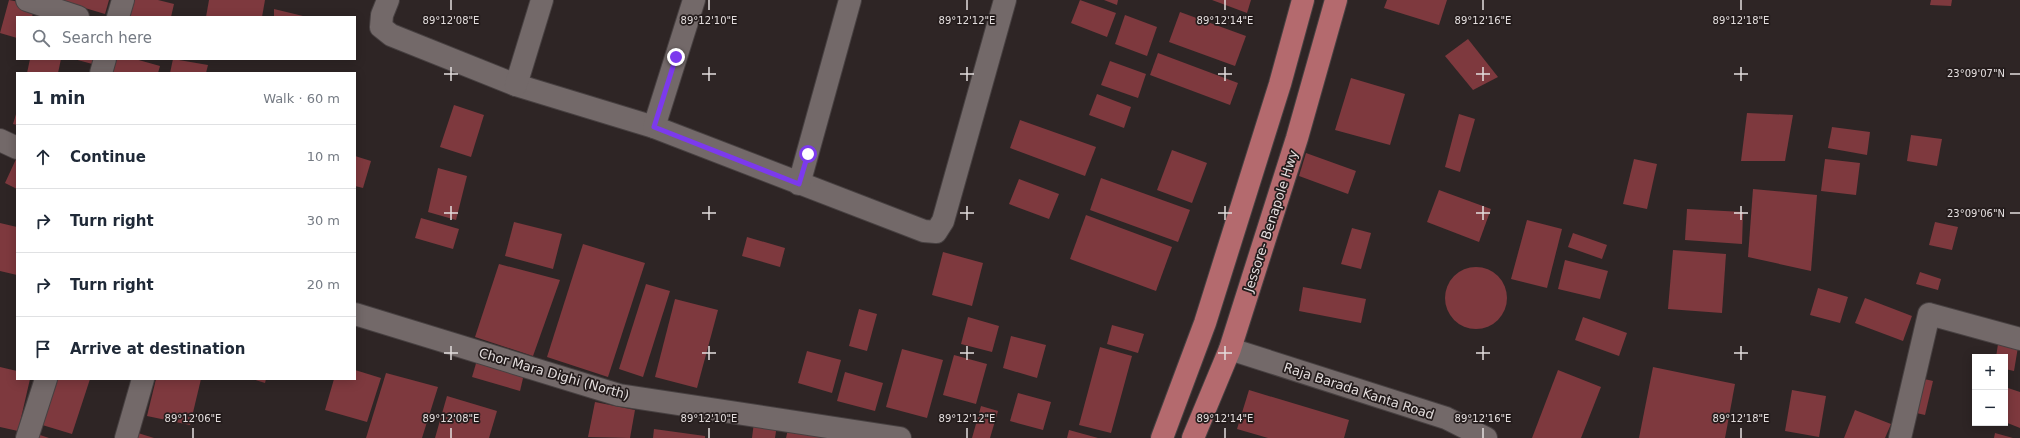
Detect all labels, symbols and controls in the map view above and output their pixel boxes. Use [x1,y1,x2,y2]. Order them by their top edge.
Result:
text: 89°12'08"E [423,15,479,26]
text: 89°12'10"E [681,15,737,26]
text: 89°12'12"E [939,15,995,26]
text: 89°12'14"E [1197,15,1253,26]
text: 89°12'16"E [1455,15,1511,26]
text: 89°12'18"E [1713,15,1769,26]
search box [16,16,356,60]
icon: search [30,27,52,49]
text: Search here [62,29,152,47]
route end [667,48,685,66]
text: 23°09'07"N [1947,68,2005,79]
text: 1 min [32,88,85,108]
text: Walk · 60 m [263,91,340,106]
route start [799,145,817,163]
icon: ahead [32,146,54,168]
text: Continue [70,148,146,166]
street label: Jessore- Benapole Hwy [1241,148,1301,295]
text: 10 m [307,149,340,164]
text: 23°09'06"N [1947,208,2005,219]
icon: right [32,210,54,232]
text: Turn right [70,212,154,230]
text: 30 m [307,213,340,228]
icon: right [32,274,54,296]
text: Turn right [70,276,154,294]
text: 20 m [307,277,340,292]
icon: arrive [32,338,54,360]
text: Arrive at destination [70,340,245,358]
street label: Chor Mara Dighi (North) [477,345,631,403]
map controls [1972,354,2008,426]
button: + [1972,354,2008,390]
street label: Raja Barada Kanta Road [1282,360,1436,422]
button: − [1972,390,2008,426]
text: 89°12'06"E [165,413,221,424]
text: 89°12'08"E [423,413,479,424]
text: 89°12'10"E [681,413,737,424]
text: 89°12'12"E [939,413,995,424]
text: 89°12'14"E [1197,413,1253,424]
text: 89°12'16"E [1455,413,1511,424]
text: 89°12'18"E [1713,413,1769,424]

